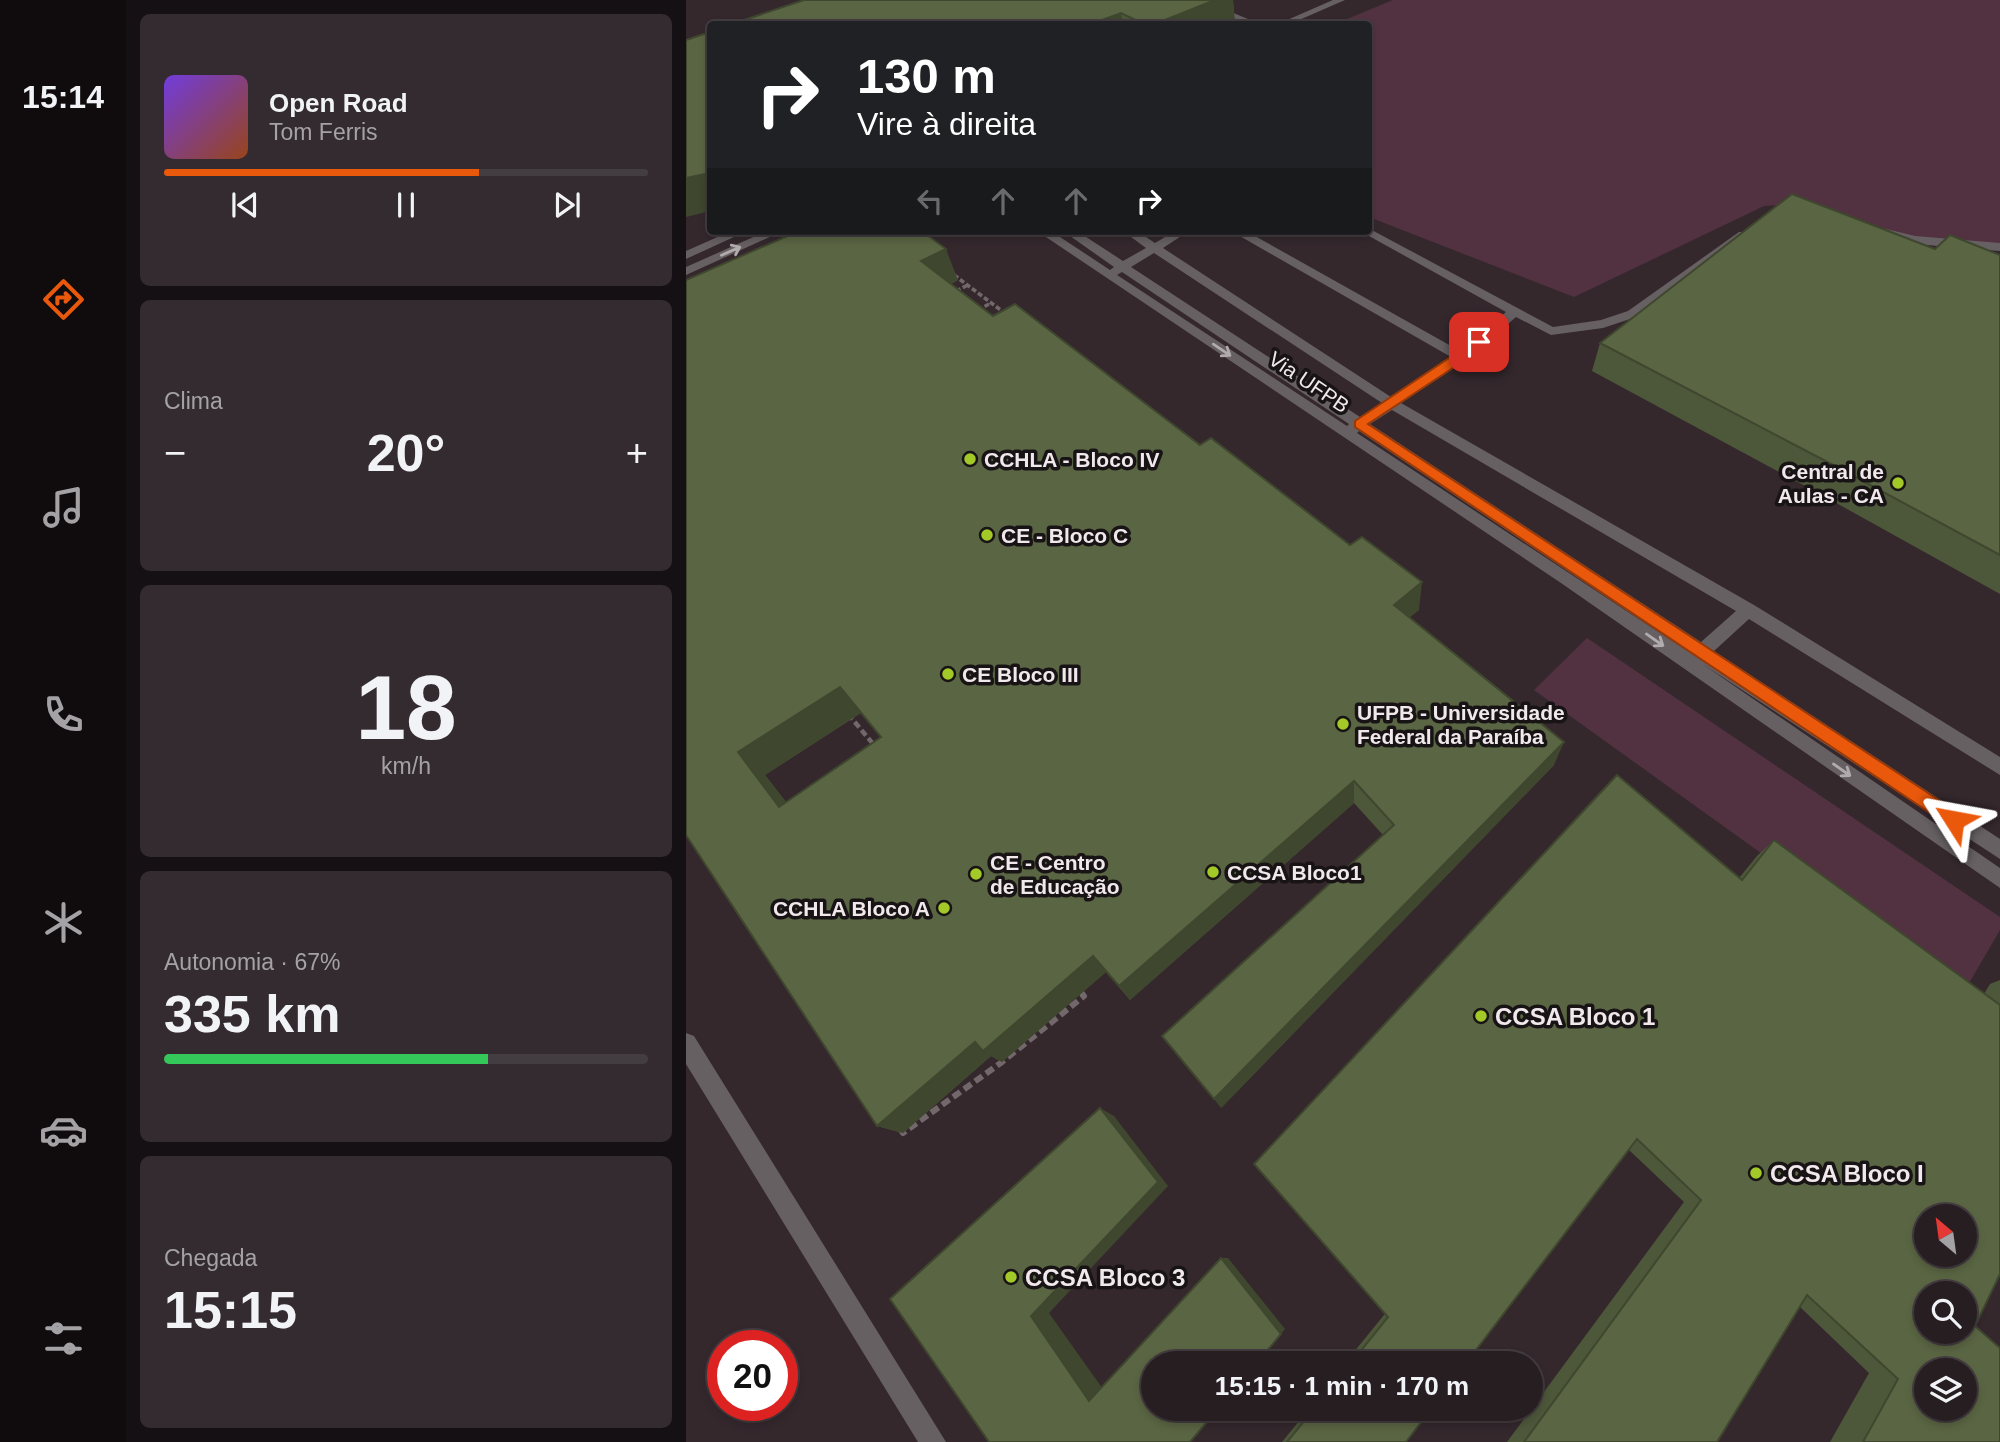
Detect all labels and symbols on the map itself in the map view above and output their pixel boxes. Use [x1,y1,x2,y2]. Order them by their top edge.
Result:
one-way arrow [720,244,742,257]
pin [1449,312,1509,372]
one-way arrow [1212,343,1231,357]
street label: Via UFPB [1265,347,1353,417]
place label: CCHLA - Bloco IV [984,448,1159,471]
marker: CCHLA - Bloco IV [962,451,978,467]
place label: Central de Aulas - CA [1778,460,1884,507]
marker: Central de Aulas - CA [1890,475,1906,491]
place label: CE - Bloco C [1001,524,1128,547]
marker: CE - Bloco C [979,527,995,543]
one-way arrow [1645,633,1664,647]
place label: CE Bloco III [962,663,1079,686]
marker: CE Bloco III [940,666,956,682]
place label: UFPB - Universidade Federal da Paraíba [1357,701,1565,748]
marker: UFPB - Universidade Federal da Paraíba [1335,716,1351,732]
one-way arrow [1832,763,1851,777]
position arrow [1917,783,1991,857]
place label: CE - Centro de Educação [990,851,1120,898]
place label: CCSA Bloco1 [1227,861,1362,884]
marker: CCSA Bloco1 [1205,864,1221,880]
marker: CE - Centro de Educação [968,866,984,882]
place label: CCHLA Bloco A [773,897,930,920]
marker: CCHLA Bloco A [936,900,952,916]
place label: CCSA Bloco 1 [1495,1003,1655,1030]
marker: CCSA Bloco 1 [1473,1008,1489,1024]
place label: CCSA Bloco I [1770,1160,1924,1187]
marker: CCSA Bloco I [1748,1165,1764,1181]
north arrow [1914,1204,1978,1267]
place label: CCSA Bloco 3 [1025,1264,1185,1291]
marker: CCSA Bloco 3 [1003,1269,1019,1285]
speed limit sign: 20 [707,1330,798,1421]

